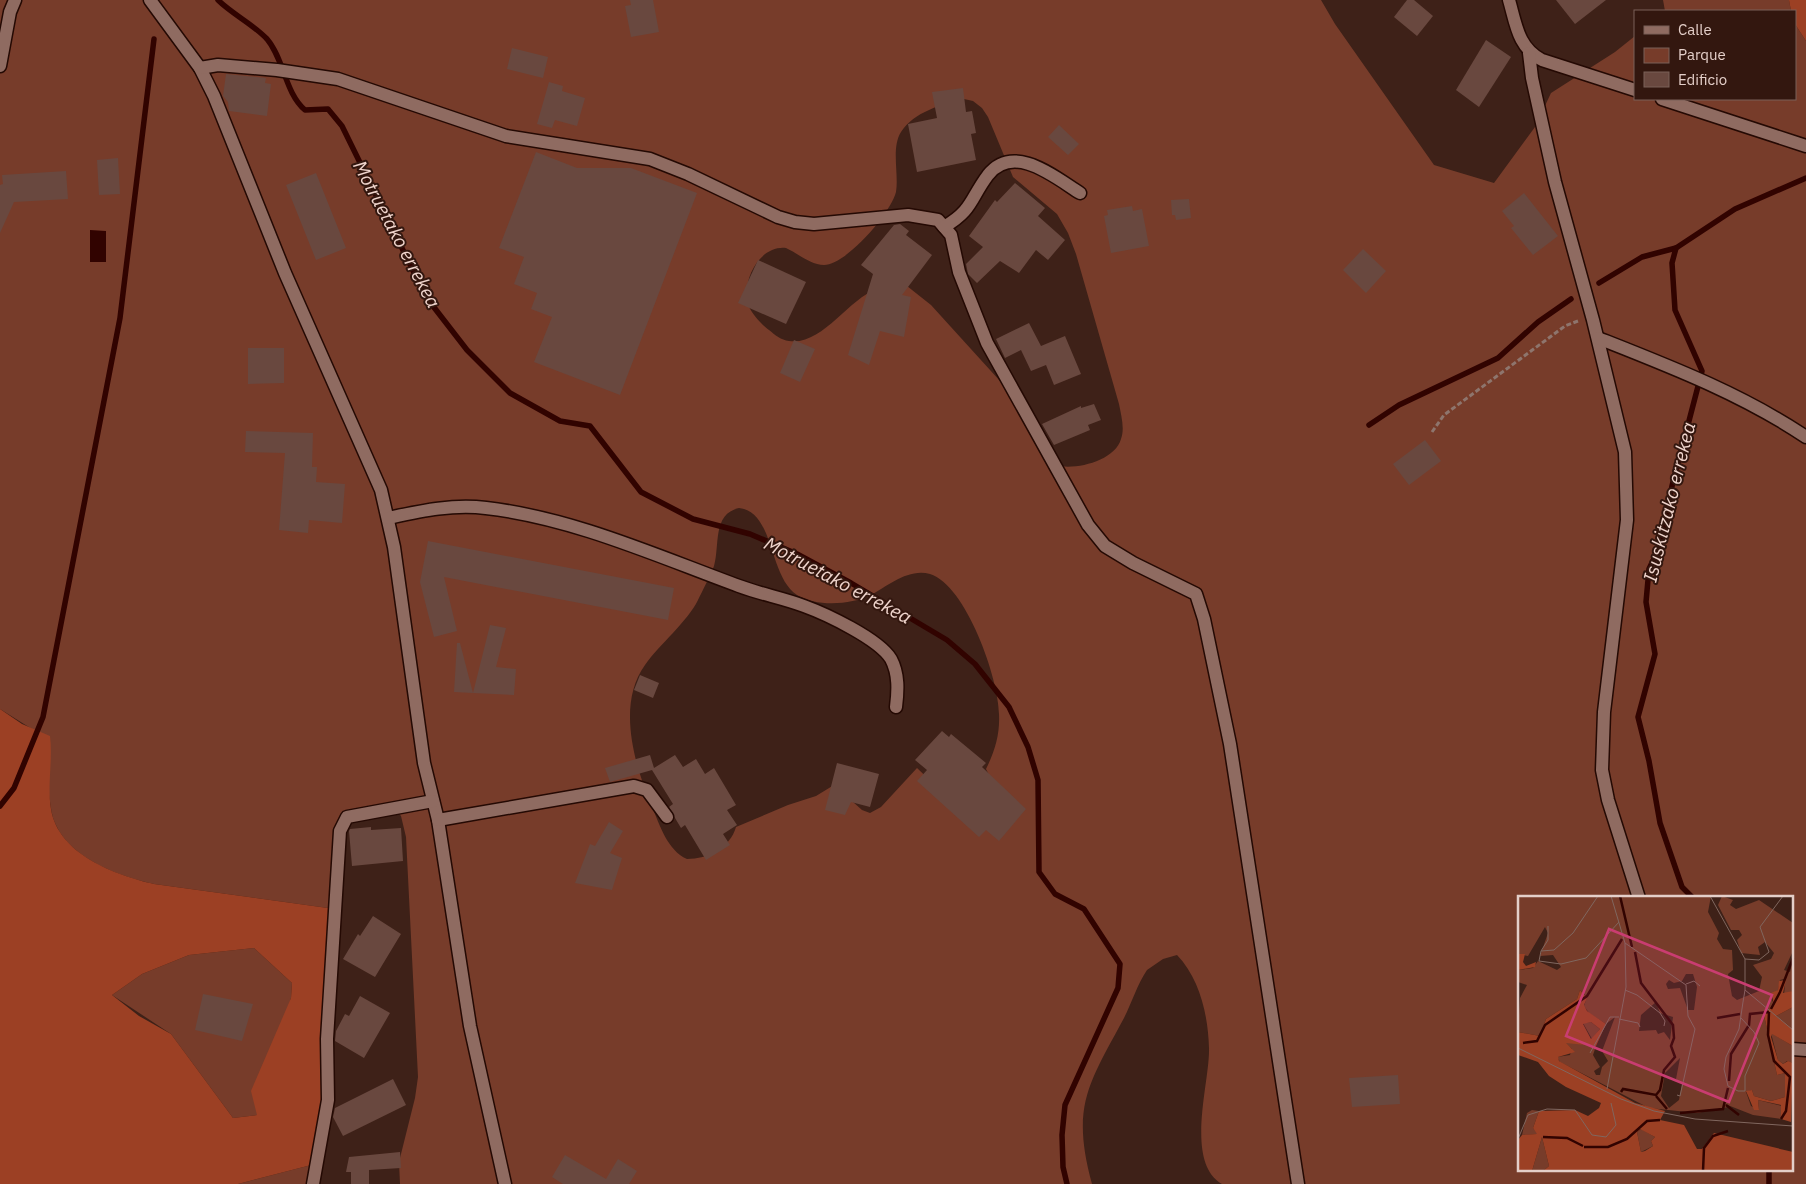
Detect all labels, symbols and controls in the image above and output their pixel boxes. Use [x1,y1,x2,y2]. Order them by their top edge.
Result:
legend [1634,10,1796,100]
text: Calle [1678,20,1712,39]
text: Parque [1678,45,1726,64]
text: Edificio [1678,70,1727,89]
water label: Motruetako errekea [348,156,446,312]
water label: Isuskitzako errekea [1637,419,1701,585]
water label: Motruetako errekea [760,531,916,629]
inset map [1518,896,1794,1172]

